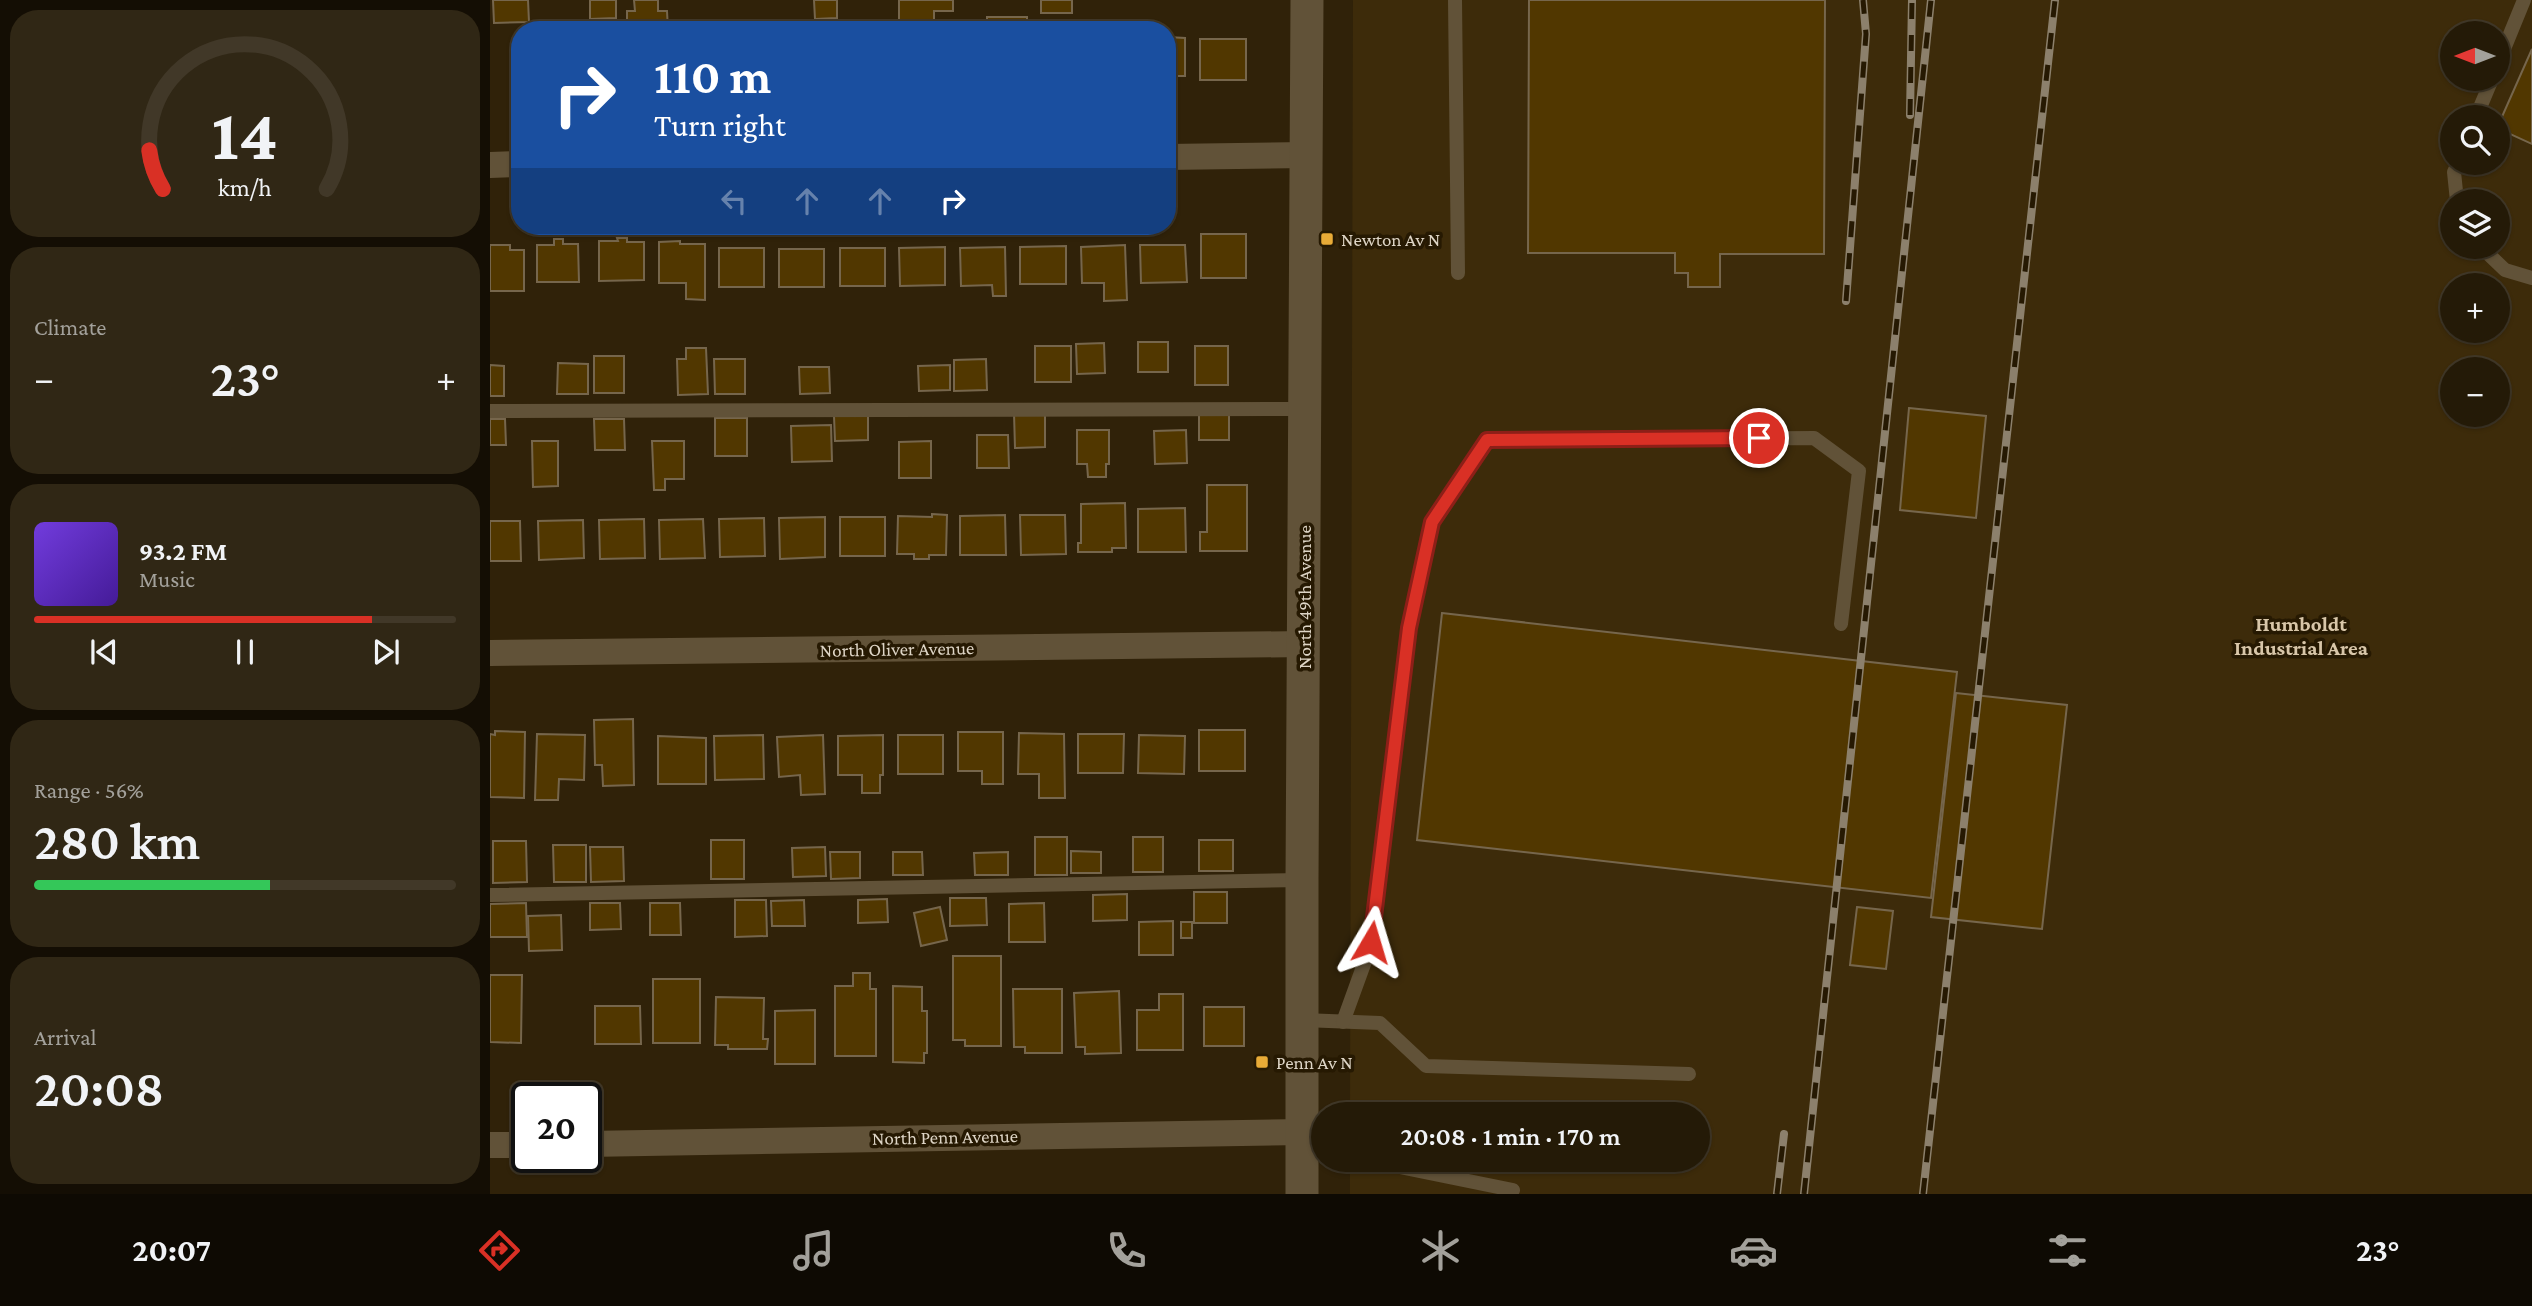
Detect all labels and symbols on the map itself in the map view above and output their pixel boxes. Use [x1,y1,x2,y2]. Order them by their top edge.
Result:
north arrow [2440,21,2510,91]
place label: Newton Av N [1341,229,1440,250]
marker: Newton Av N [1319,231,1335,247]
pin [1729,408,1789,468]
street label: North 49th Avenue [1294,525,1315,669]
district label: Humboldt Industrial Area [2234,612,2369,660]
street label: North Oliver Avenue [820,637,974,661]
position arrow [1334,905,1408,979]
place label: Penn Av N [1276,1052,1353,1073]
marker: Penn Av N [1254,1054,1270,1070]
speed limit sign: 20 [511,1082,602,1173]
street label: North Penn Avenue [872,1125,1018,1149]

